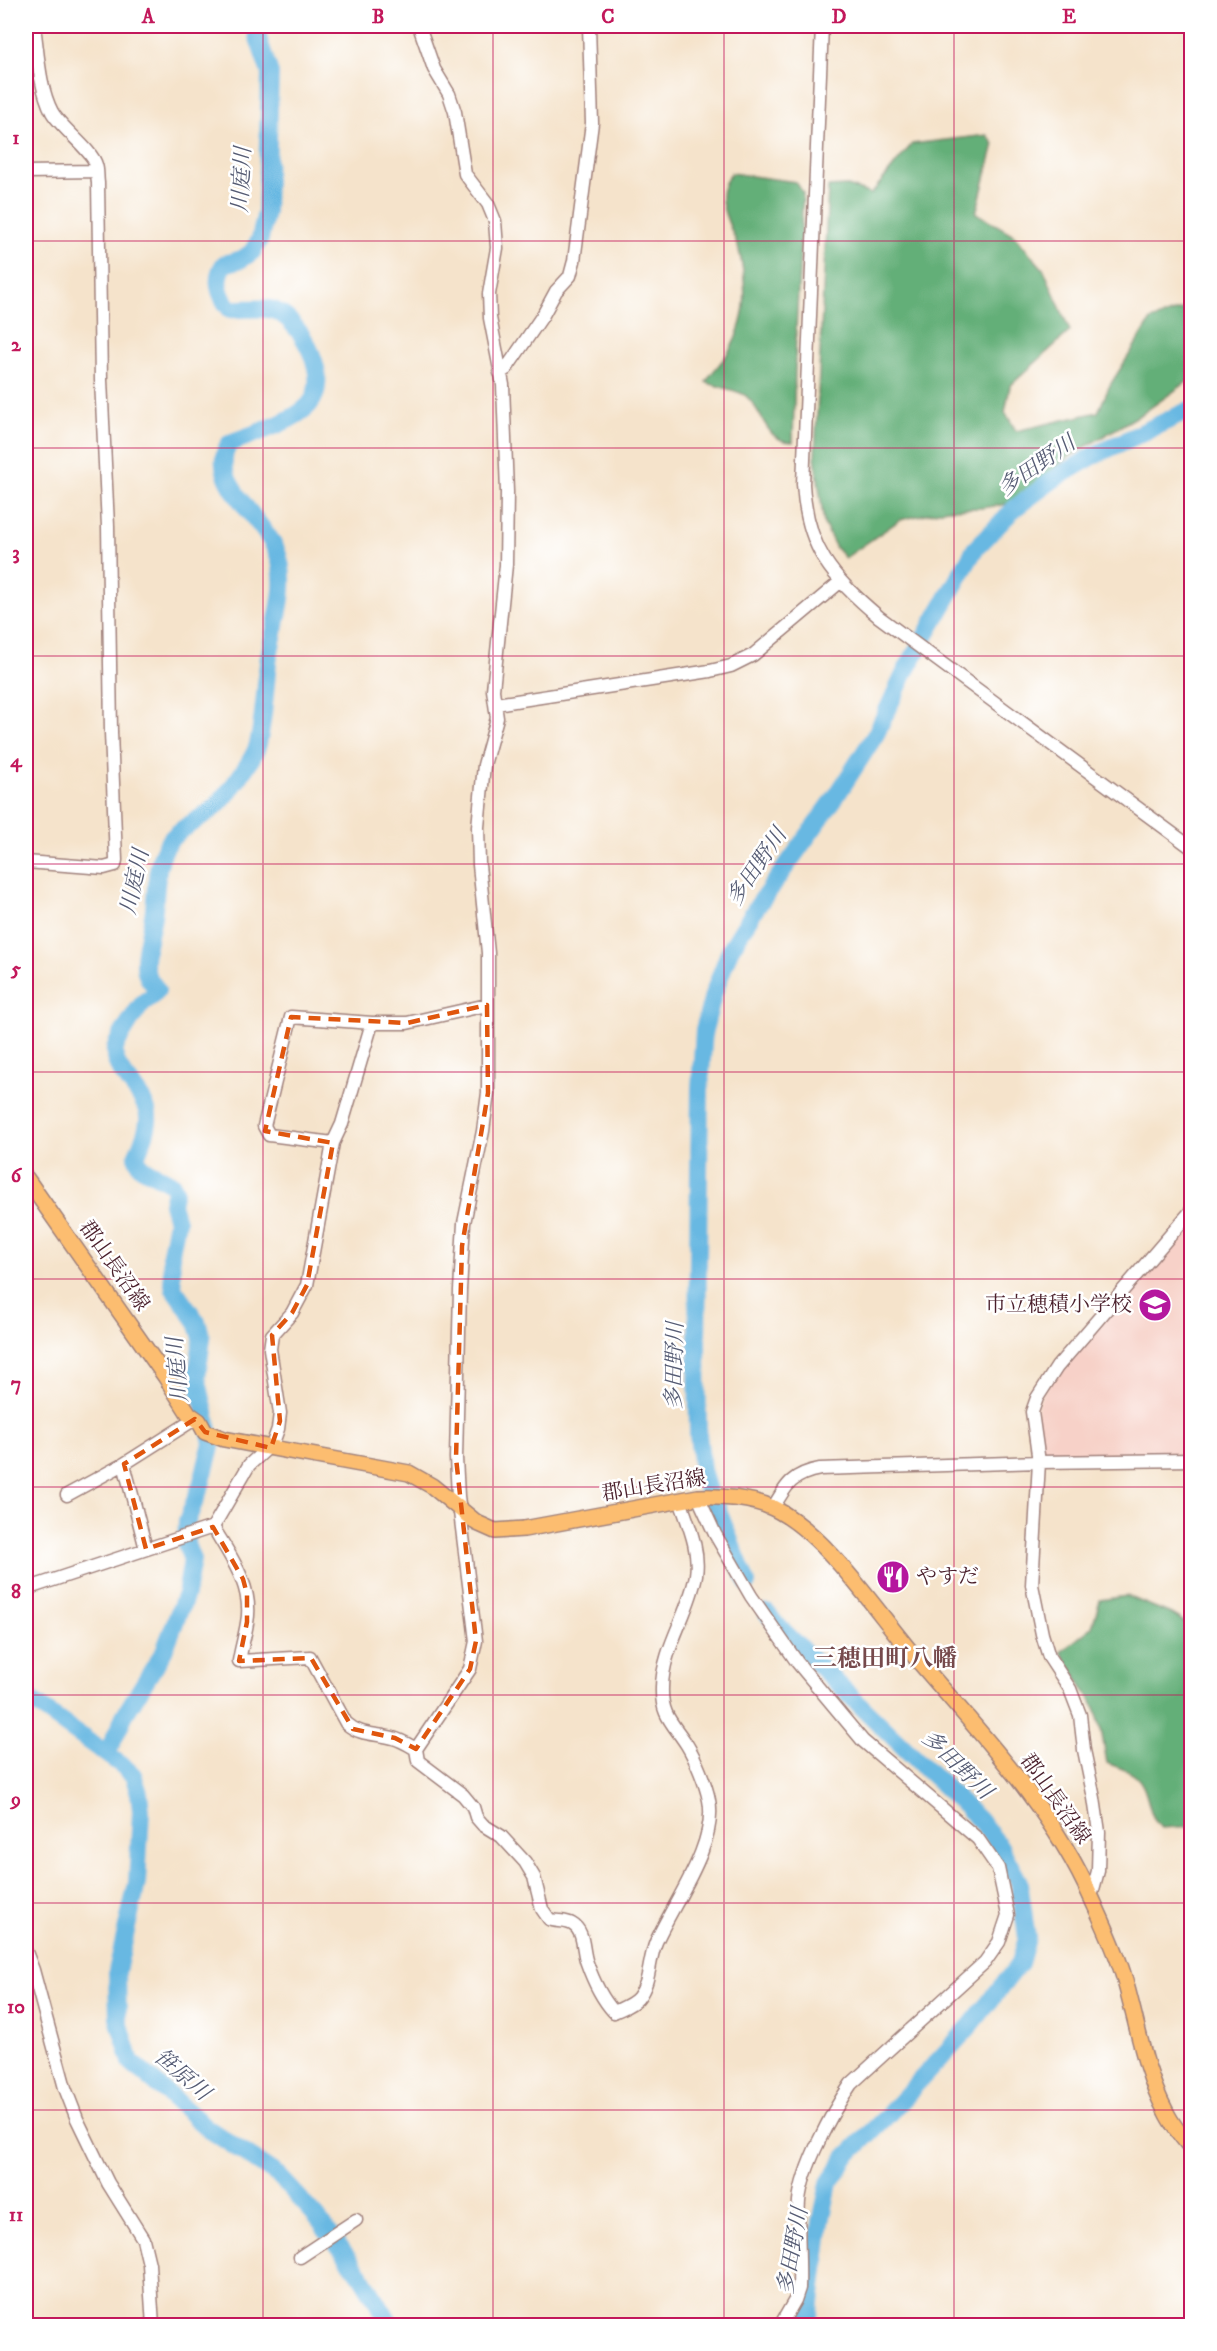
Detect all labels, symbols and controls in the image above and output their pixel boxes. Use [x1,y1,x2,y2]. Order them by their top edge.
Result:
text: A [141,5,156,30]
text: B [372,5,384,30]
text: C [601,5,615,30]
text: D [832,5,847,30]
text: E [1062,5,1076,30]
text: 1 [12,126,20,151]
water label: 川庭川 [227,144,257,214]
text: 2 [11,333,22,358]
water label: 多田野川 [993,429,1082,502]
text: 3 [12,541,20,566]
text: 4 [10,749,23,774]
water label: 多田野川 [721,821,794,911]
water label: 川庭川 [115,845,155,917]
text: 5 [10,957,21,982]
text: 6 [11,1164,23,1189]
street label: 郡山長沼線 [73,1216,155,1316]
school or university icon: 市立穂積小学校 [1137,1287,1173,1323]
place label: 市立穂積小学校 [985,1292,1132,1318]
water label: 多田野川 [661,1320,689,1410]
water label: 川庭川 [162,1334,194,1404]
text: 7 [11,1372,21,1397]
street label: 郡山長沼線 [600,1465,708,1507]
restaurant icon: やすだ [875,1559,911,1595]
place label: やすだ [916,1564,979,1590]
text: 8 [11,1580,21,1605]
district label: 三穂田町八幡 [813,1644,957,1674]
water label: 多田野川 [916,1725,999,1807]
street label: 郡山長沼線 [1014,1749,1096,1849]
text: 9 [9,1788,21,1813]
text: 10 [7,1995,25,2020]
water label: 笹原川 [148,2043,217,2108]
text: 11 [9,2203,23,2228]
water label: 多田野川 [772,2203,814,2297]

